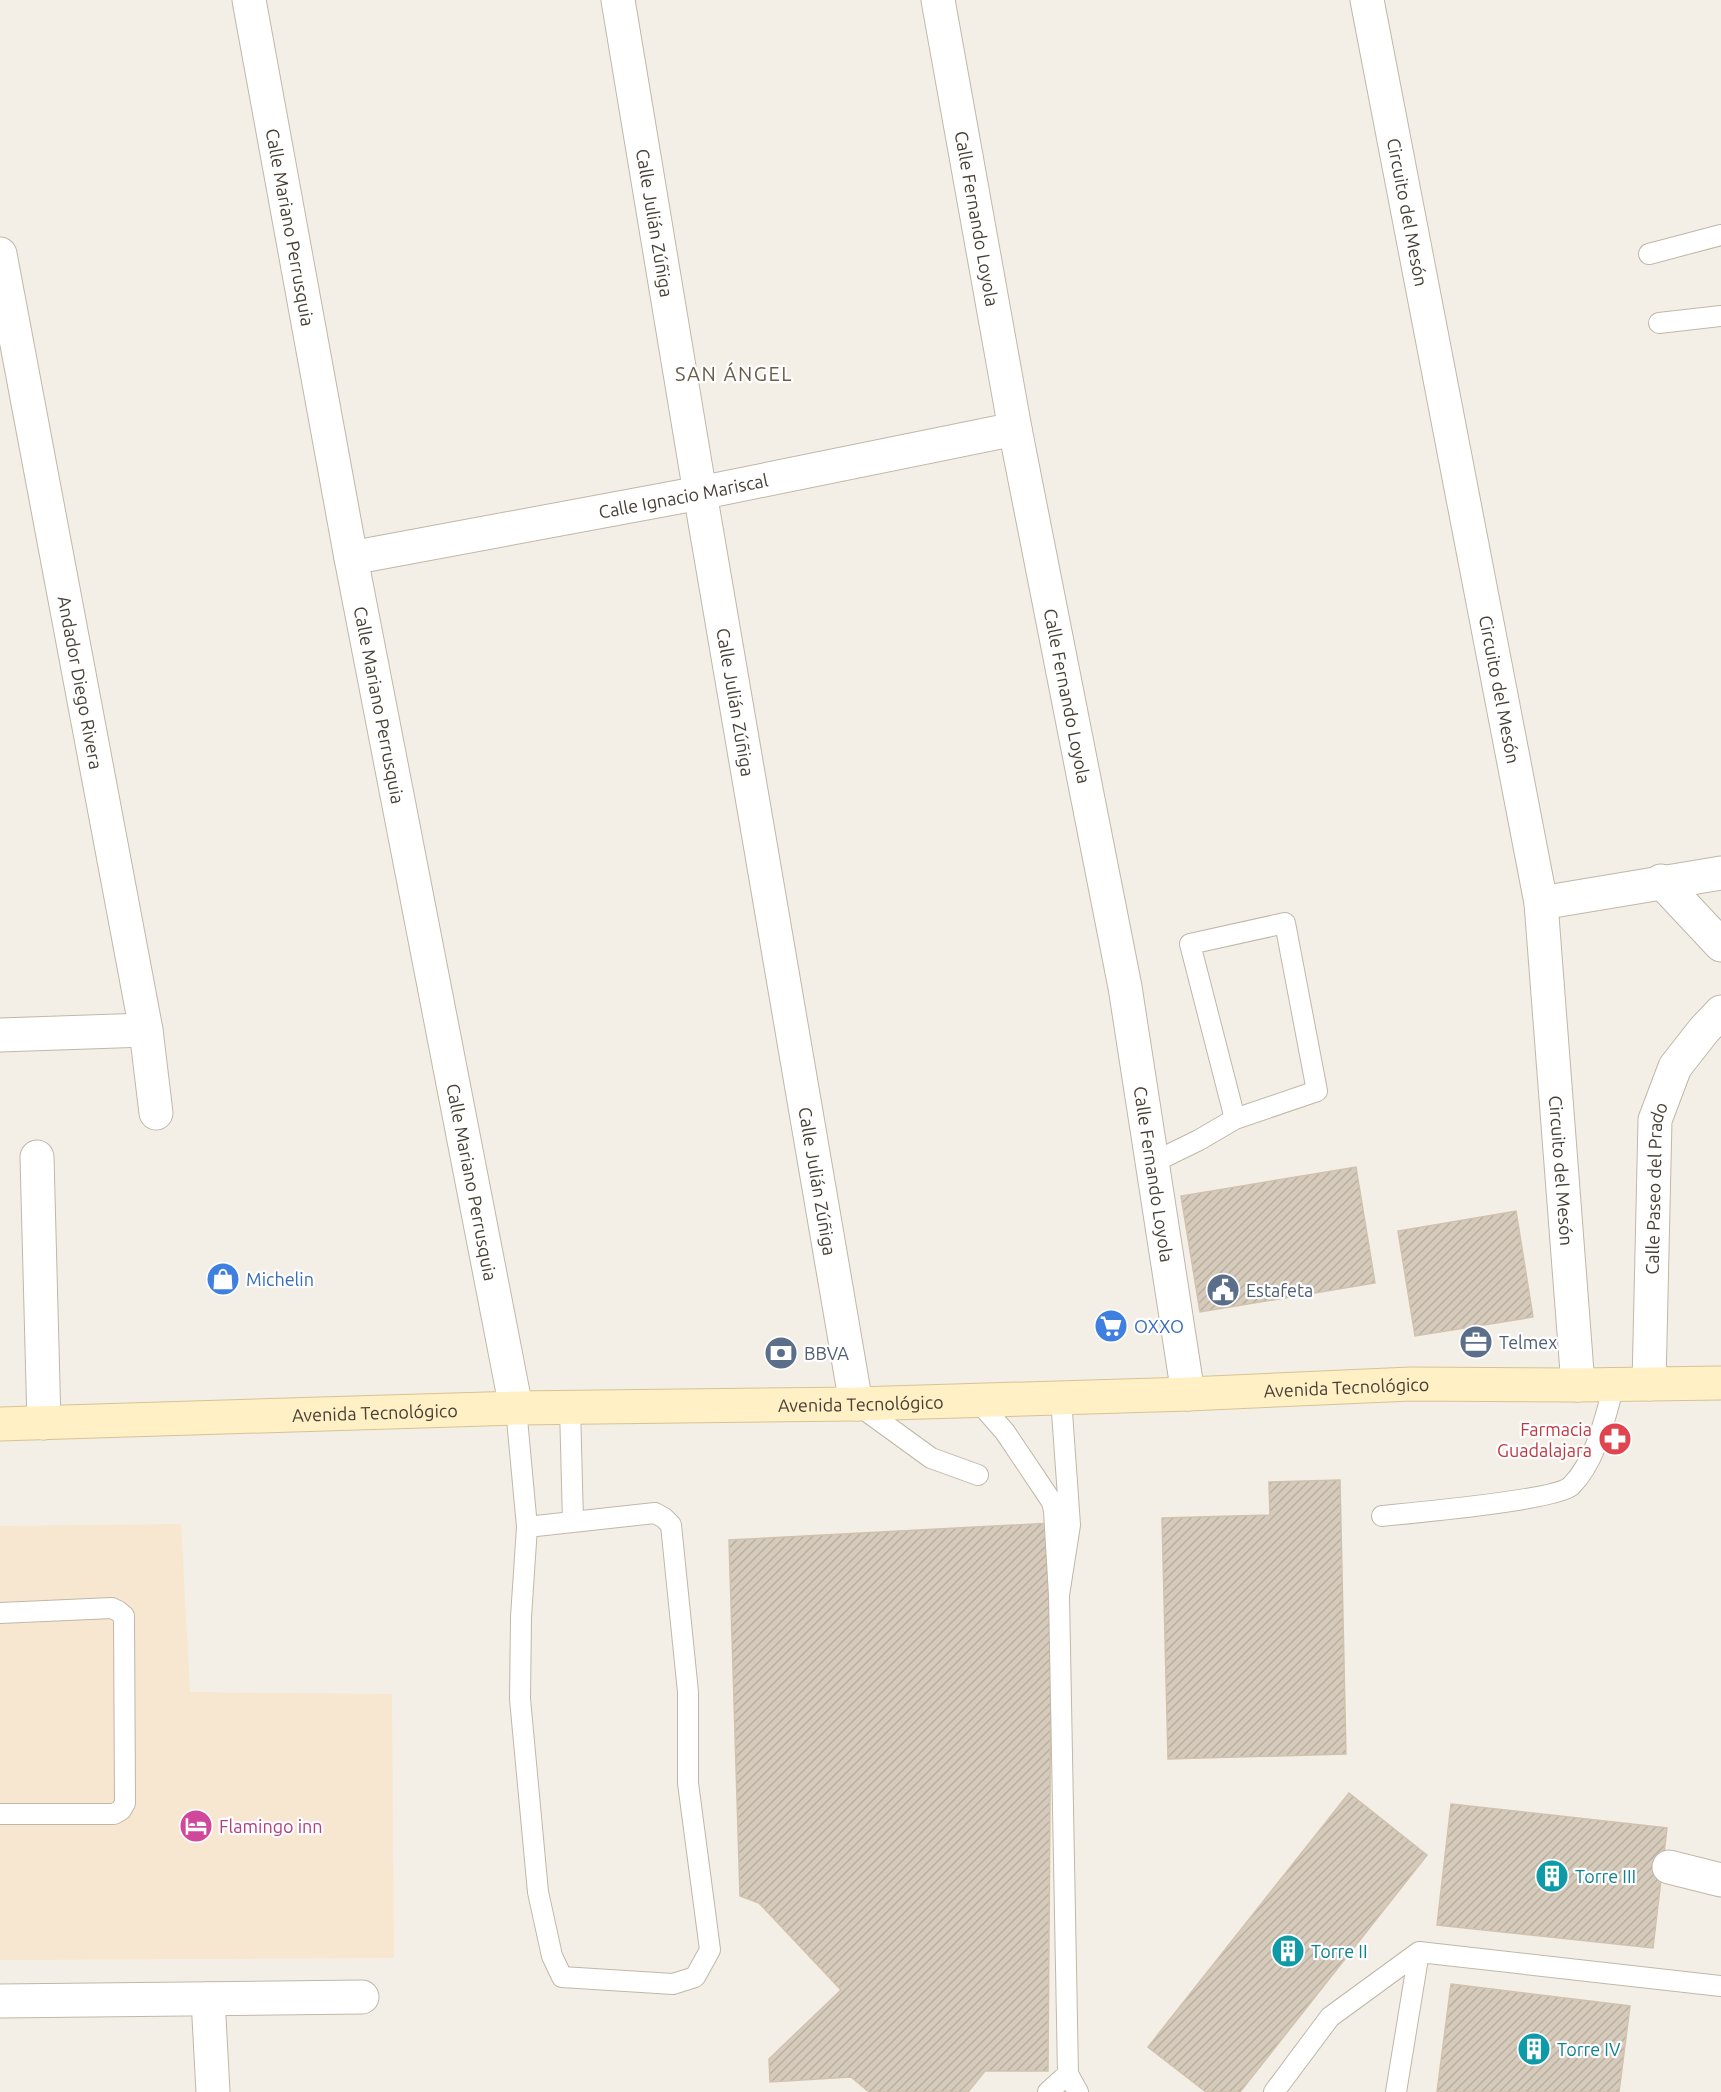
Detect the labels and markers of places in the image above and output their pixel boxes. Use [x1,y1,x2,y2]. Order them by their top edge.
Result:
shop icon: Michelin [205,1261,241,1297]
place label: Michelin [246,1269,314,1289]
public building icon: Estafeta [1205,1272,1241,1308]
place label: Estafeta [1246,1280,1313,1300]
supermarket icon: OXXO [1093,1308,1129,1344]
place label: OXXO [1134,1316,1184,1336]
office icon: Telmex [1458,1324,1494,1360]
place label: Telmex [1499,1332,1557,1352]
bank icon: BBVA [763,1335,799,1371]
place label: BBVA [804,1343,849,1363]
place label: Farmacia Guadalajara [1497,1419,1592,1460]
pharmacy icon: Farmacia Guadalajara [1597,1421,1633,1457]
hotel icon: Flamingo inn [178,1808,214,1844]
place label: Flamingo inn [219,1816,323,1836]
building icon: Torre III [1534,1858,1570,1894]
place label: Torre III [1575,1866,1636,1886]
building icon: Torre II [1270,1933,1306,1969]
place label: Torre II [1311,1941,1368,1961]
building icon: Torre IV [1516,2031,1552,2067]
place label: Torre IV [1557,2039,1621,2059]

